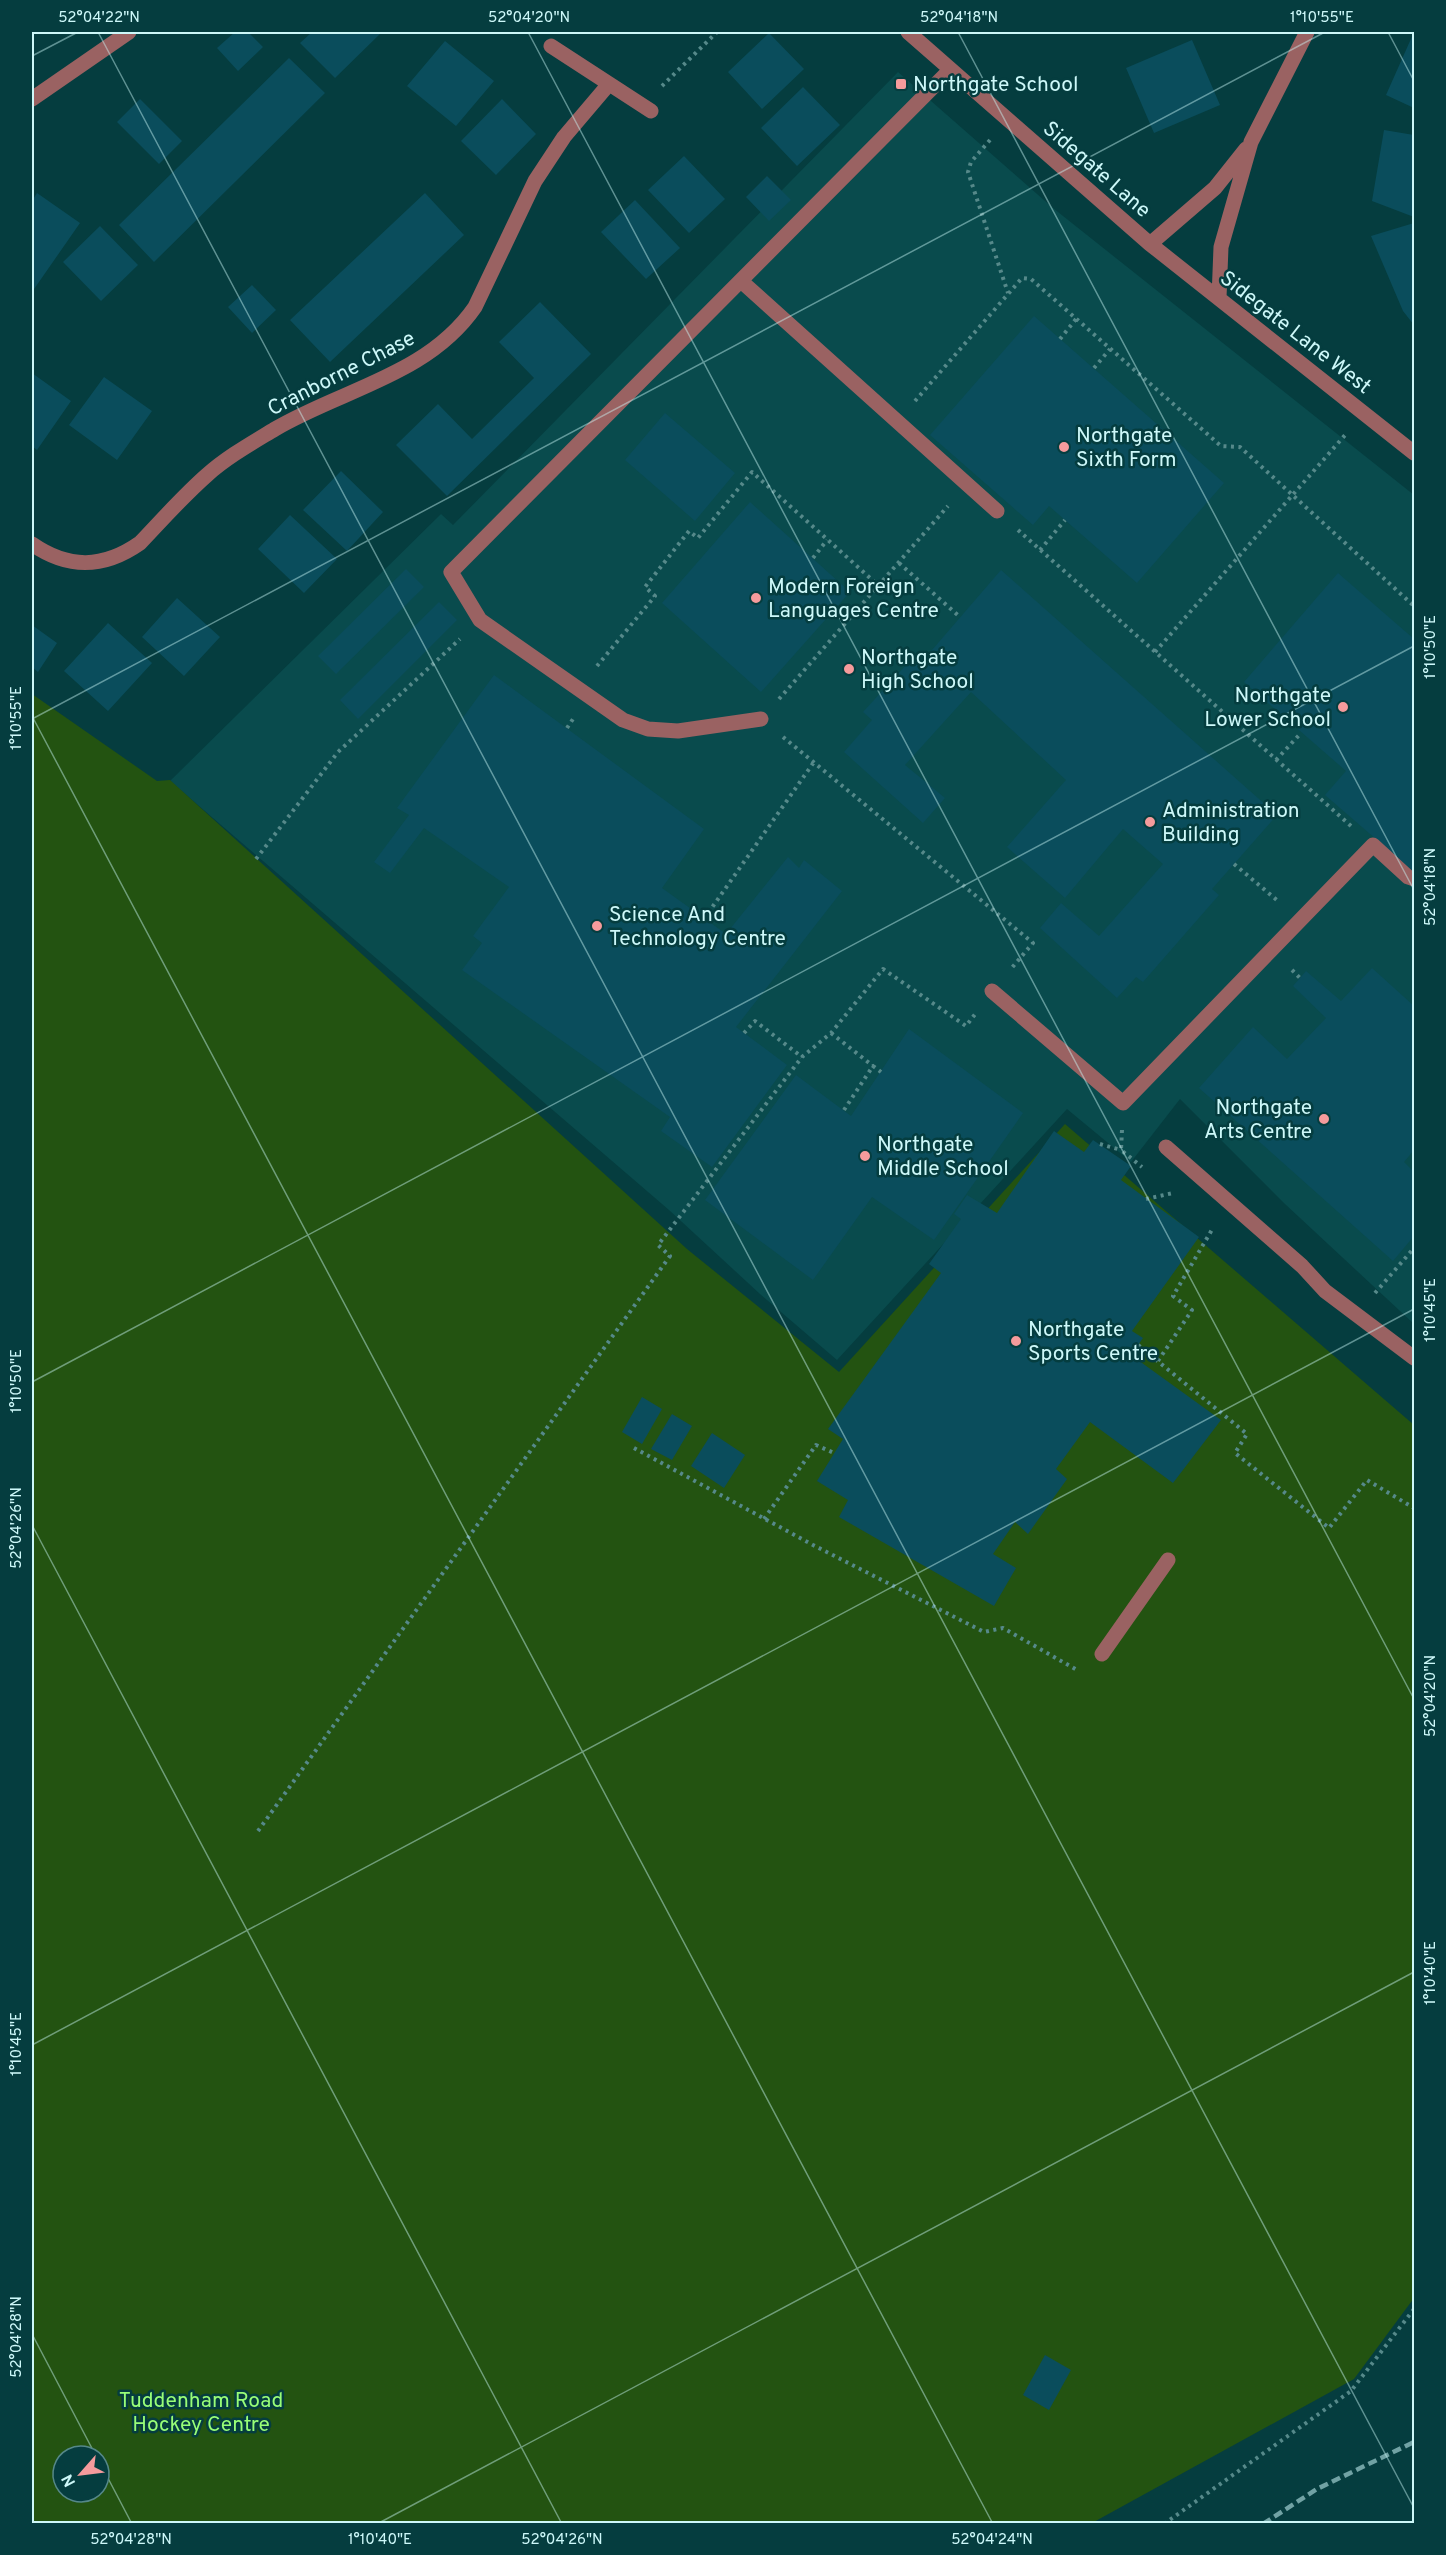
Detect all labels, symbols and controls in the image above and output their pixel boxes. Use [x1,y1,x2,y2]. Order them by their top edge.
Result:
text: 52°04'22"N [58,9,140,28]
text: 52°04'20"N [488,9,570,28]
text: 52°04'18"N [920,9,998,28]
text: 1°10'55"E [1290,9,1354,28]
place label: Northgate School [913,72,1078,99]
marker: Northgate School [894,77,908,91]
street label: Sidegate Lane [1036,116,1156,224]
street label: Sidegate Lane West [1214,266,1376,401]
street label: Cranborne Chase [263,325,420,423]
place label: Northgate Sixth Form [1076,423,1176,474]
marker: Northgate Sixth Form [1057,440,1071,454]
place label: Modern Foreign Languages Centre [768,574,939,625]
marker: Modern Foreign Languages Centre [749,591,763,605]
text: 1°10'50"E [1422,615,1441,679]
place label: Northgate High School [861,645,974,696]
marker: Northgate High School [842,662,856,676]
place label: Northgate Lower School [1204,683,1331,734]
text: 1°10'55"E [8,686,27,750]
marker: Northgate Lower School [1336,700,1350,714]
place label: Administration Building [1162,798,1300,849]
marker: Administration Building [1143,815,1157,829]
text: 52°04'18"N [1422,848,1441,926]
place label: Science And Technology Centre [609,902,786,953]
marker: Science And Technology Centre [590,919,604,933]
place label: Northgate Arts Centre [1204,1095,1312,1146]
marker: Northgate Arts Centre [1317,1112,1331,1126]
place label: Northgate Middle School [877,1132,1009,1183]
marker: Northgate Middle School [858,1149,872,1163]
text: 1°10'45"E [1422,1278,1441,1342]
place label: Northgate Sports Centre [1028,1317,1158,1368]
marker: Northgate Sports Centre [1009,1334,1023,1348]
text: 1°10'50"E [8,1349,27,1413]
text: 52°04'26"N [8,1487,27,1569]
text: 52°04'20"N [1422,1655,1441,1737]
text: 1°10'40"E [1422,1941,1441,2005]
text: 1°10'45"E [8,2012,27,2076]
text: 52°04'28"N [8,2296,27,2378]
park label: Tuddenham Road Hockey Centre [119,2388,283,2439]
north arrow [51,2444,111,2504]
text: N [58,2470,81,2490]
text: 52°04'28"N [90,2531,172,2550]
text: 1°10'40"E [348,2531,412,2550]
text: 52°04'26"N [521,2531,603,2550]
text: 52°04'24"N [951,2531,1033,2550]

